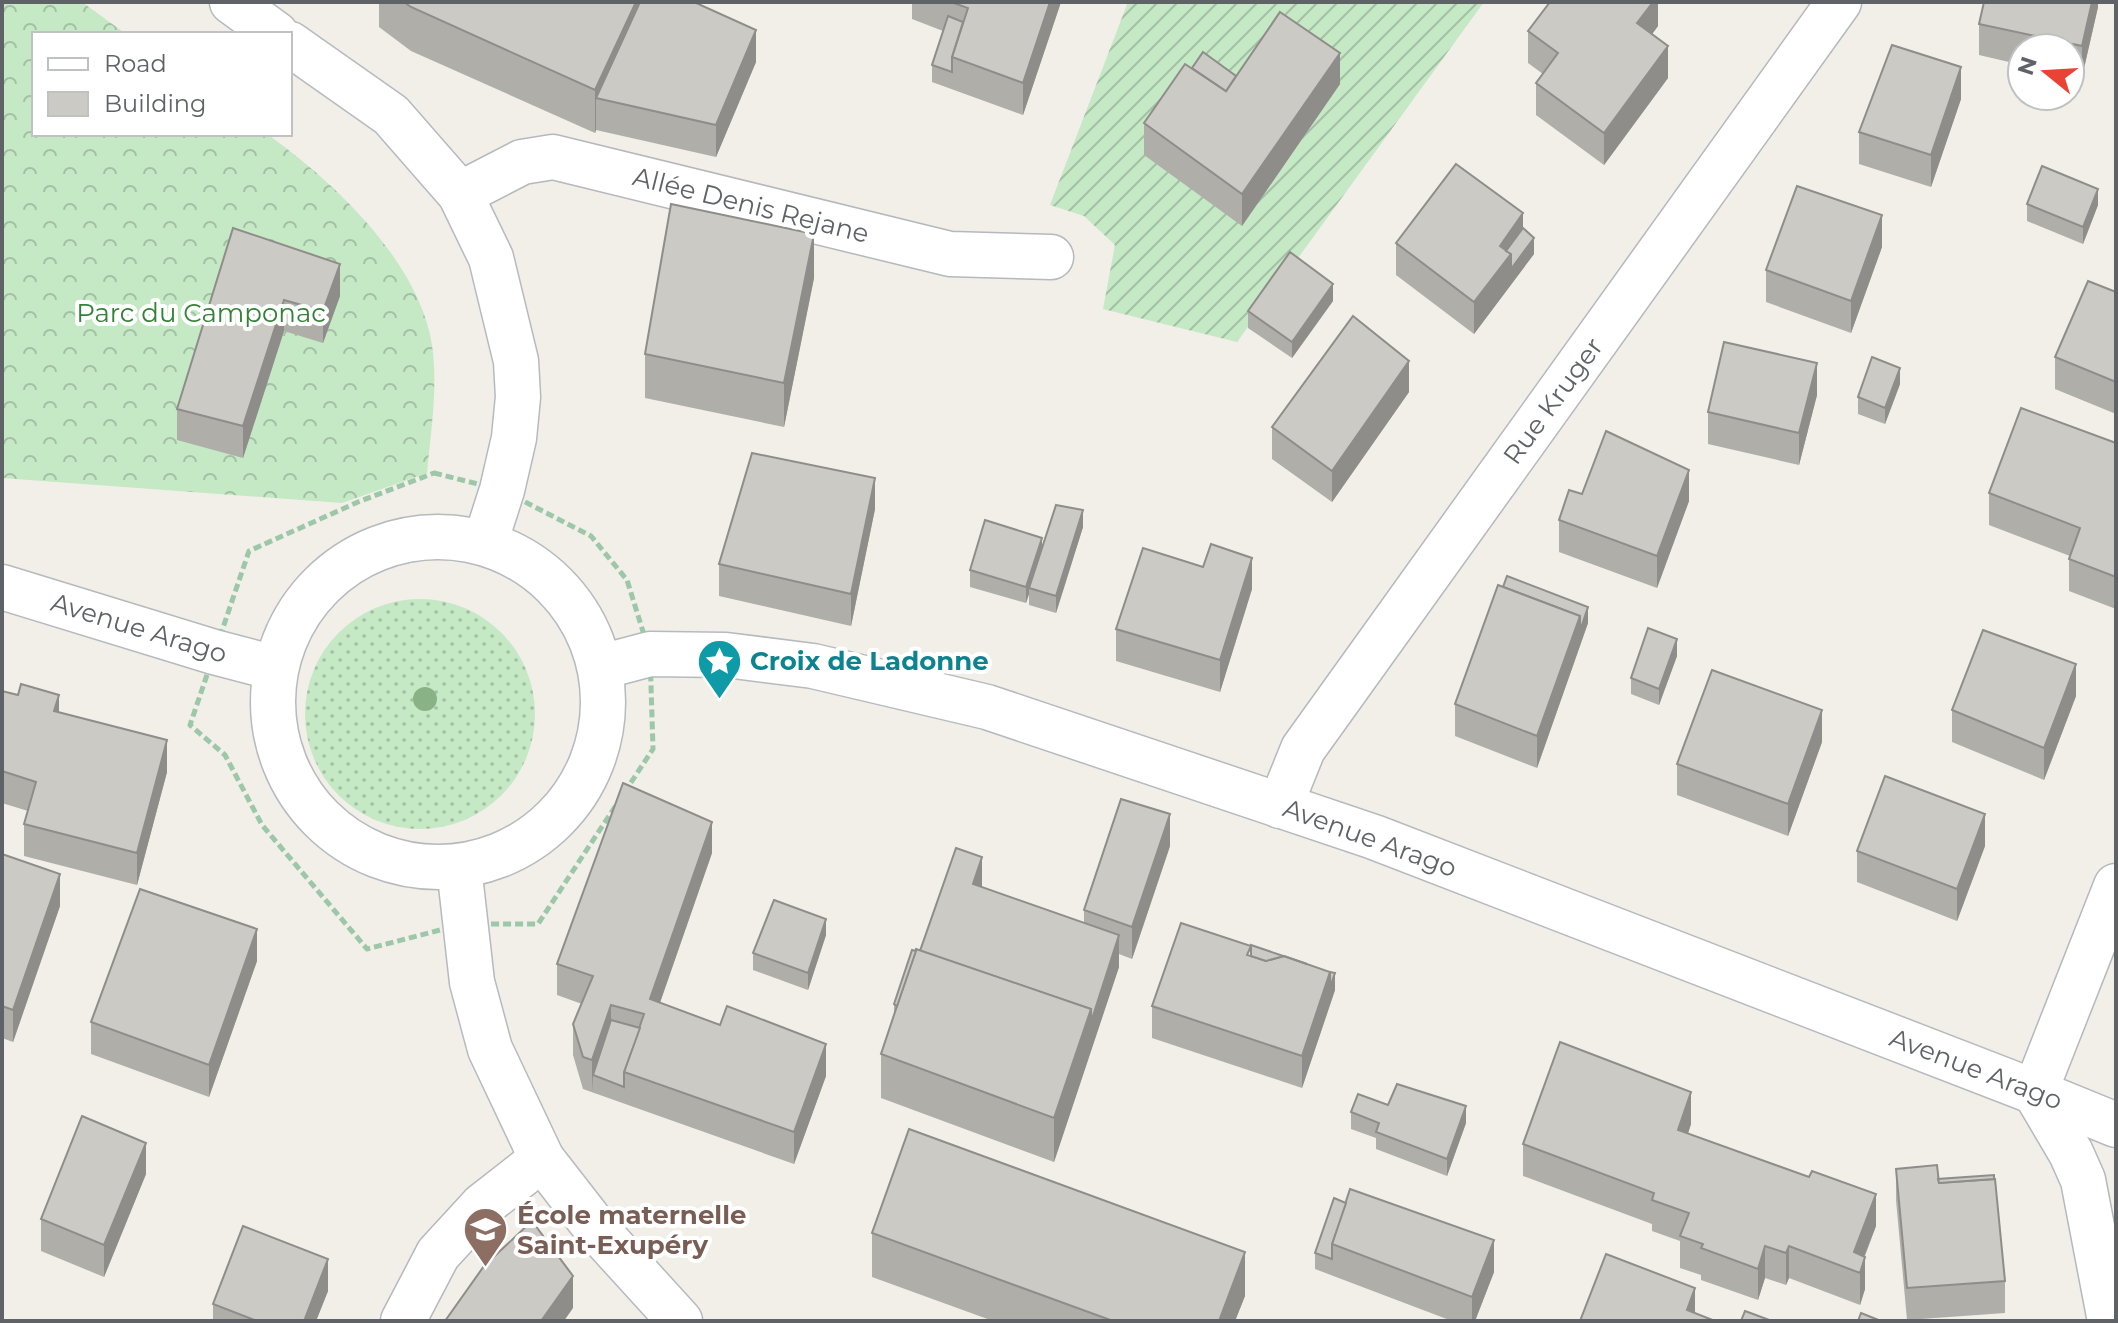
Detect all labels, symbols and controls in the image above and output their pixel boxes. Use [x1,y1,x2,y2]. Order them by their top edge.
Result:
legend [32,32,292,136]
north arrow [2006,32,2086,112]
text: Road [104,49,167,78]
text: N [2012,53,2043,79]
text: Building [104,89,207,118]
street label: Allée Denis Rejane [630,160,872,250]
park label: Parc du Camponac [76,297,326,329]
street label: Rue Kruger [1496,331,1610,471]
street label: Avenue Arago [47,586,231,670]
place icon: Croix de Ladonne [695,637,743,700]
place label: Croix de Ladonne [750,645,989,677]
street label: Avenue Arago [1279,792,1461,884]
street label: Avenue Arago [1885,1021,2067,1117]
place label: École maternelle Saint-Exupéry [517,1199,746,1261]
school or university icon: École maternelle Saint-Exupéry [462,1206,510,1269]

